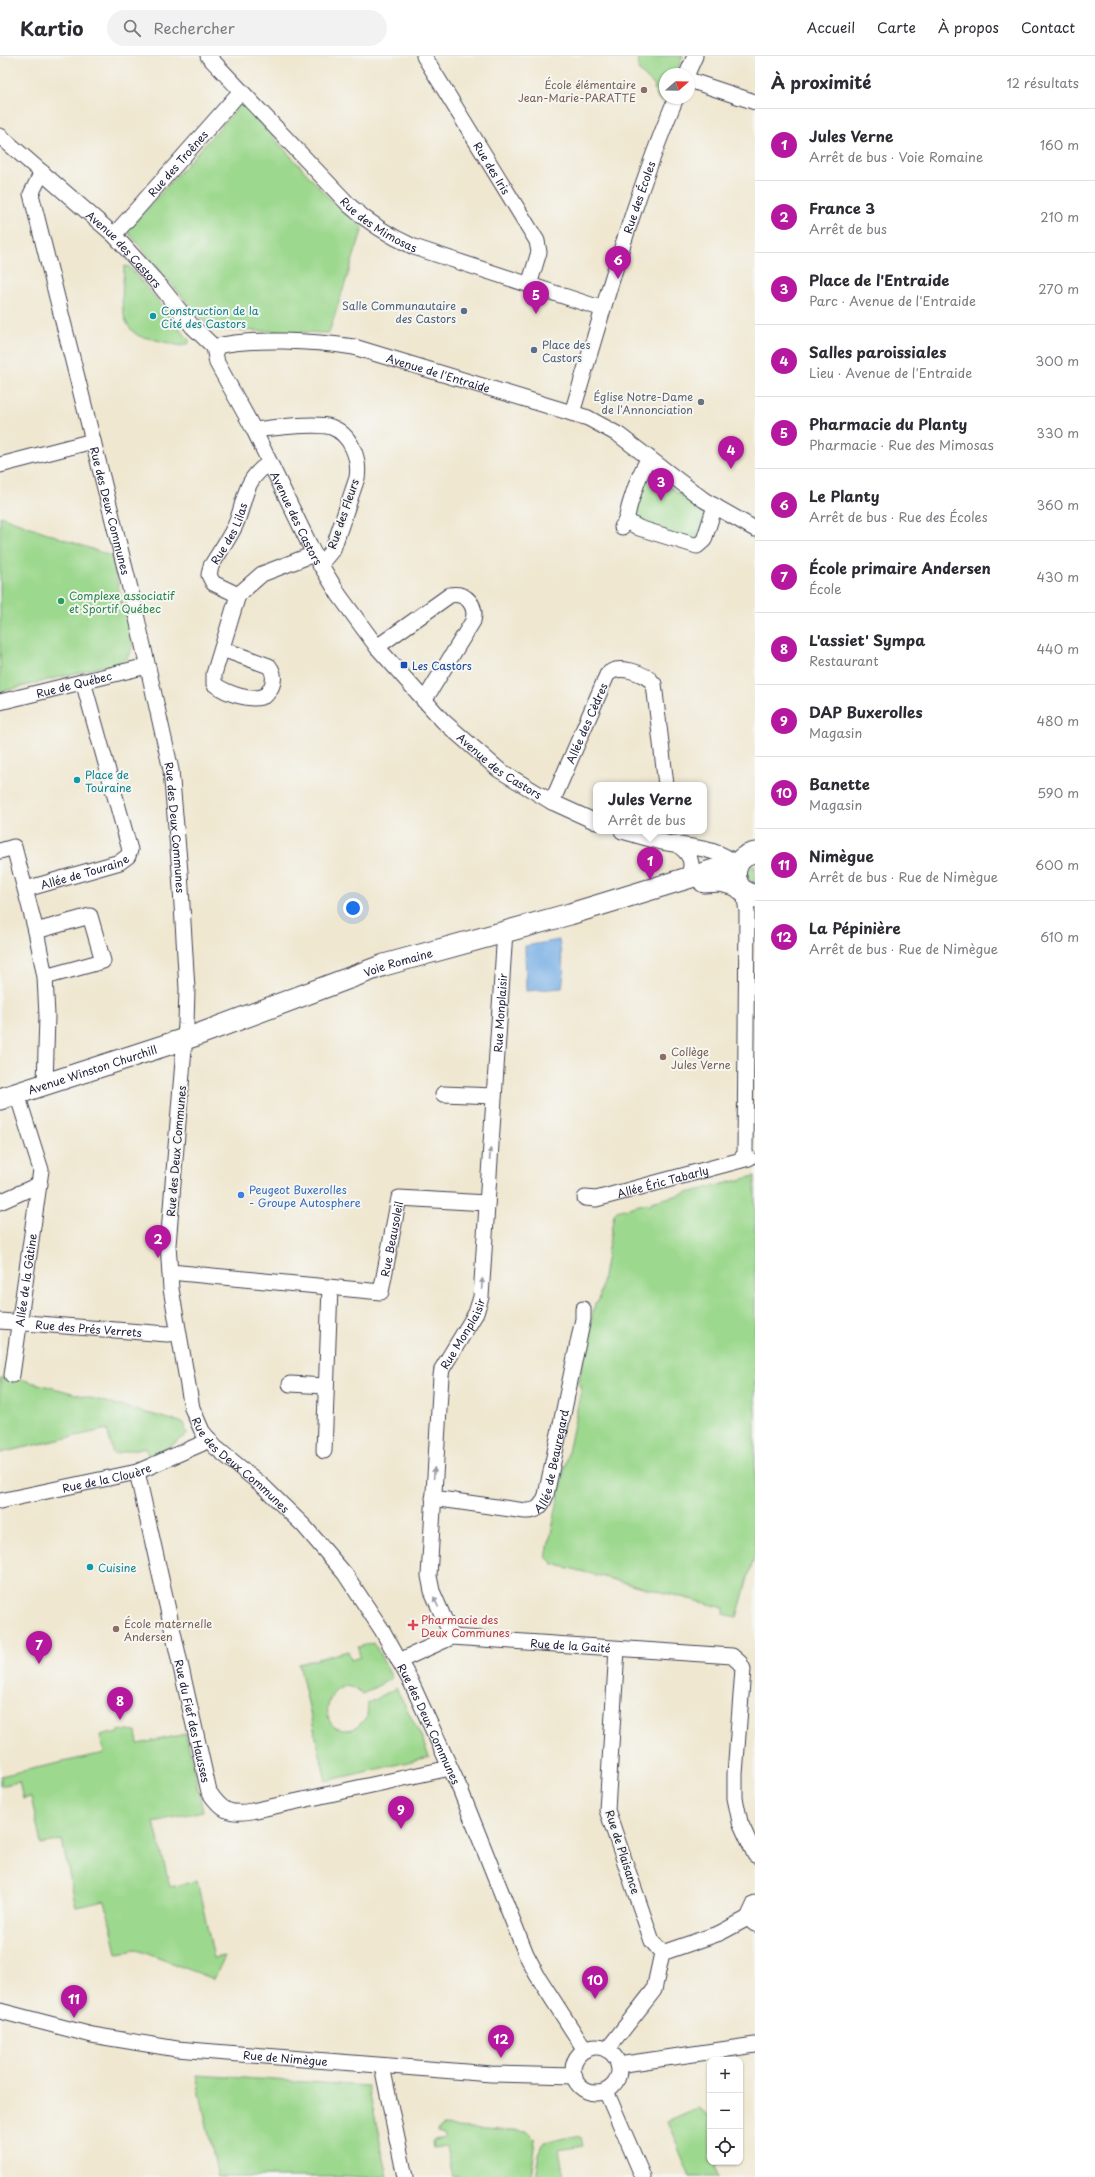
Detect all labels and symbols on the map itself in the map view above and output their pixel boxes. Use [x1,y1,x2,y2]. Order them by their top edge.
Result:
north arrow [659,68,695,104]
place label: École élémentaire Jean-Marie-PARATTE [518,76,637,106]
marker: École élémentaire Jean-Marie-PARATTE [639,85,649,95]
street label: Rue des Troênes [143,126,212,200]
street label: Rue des Iris [470,138,515,197]
street label: Rue des Écoles [619,158,659,236]
street label: Rue des Mimosas [337,193,419,256]
street label: Avenue des Castors [83,206,166,291]
pin: 6 [605,246,631,279]
pin: 5 [523,281,549,314]
place label: Salle Communautaire des Castors [342,297,456,327]
place label: Construction de la Cité des Castors [161,302,259,332]
marker: Salle Communautaire des Castors [459,306,469,316]
marker: Construction de la Cité des Castors [148,311,158,321]
place label: Place des Castors [542,336,590,366]
marker: Place des Castors [529,345,539,355]
street label: Avenue de l'Entraide [385,349,492,396]
place label: Église Notre-Dame de l'Annonciation [593,388,693,418]
marker: Église Notre-Dame de l'Annonciation [696,397,706,407]
pin: 4 [718,436,744,469]
street label: Rue des Deux Communes [86,445,135,576]
street label: Avenue des Castors [267,468,327,568]
pin: 3 [648,468,674,501]
street label: Rue des Fleurs [323,477,363,551]
street label: Rue des Lilas [206,501,251,567]
place label: Complexe associatif et Sportif Québec [69,587,176,617]
marker: Complexe associatif et Sportif Québec [56,596,66,606]
place label: Les Castors [412,657,472,674]
marker: Les Castors [399,660,409,670]
street label: Rue de Québec [34,666,114,701]
street label: Allée des Cèdres [561,680,611,766]
street label: Avenue des Castors [454,729,546,803]
street label: Rue des Deux Communes [161,760,190,894]
place label: Place de Touraine [85,766,132,796]
marker: Place de Touraine [72,775,82,785]
pin: 1 [637,847,663,880]
street label: Allée de Touraine [38,850,132,893]
your location [343,898,363,918]
street label: Voie Romaine [361,944,434,980]
street label: Rue Monplaisir [489,973,511,1053]
street label: Avenue Winston Churchill [26,1040,159,1098]
place label: Collège Jules Verne [671,1043,731,1073]
marker: Collège Jules Verne [658,1052,668,1062]
street label: Rue des Deux Communes [162,1085,190,1217]
one-way arrow [487,1148,494,1160]
street label: Allée Éric Tabarly [615,1161,710,1202]
place label: Peugeot Buxerolles - Groupe Autosphere [249,1181,361,1211]
marker: Peugeot Buxerolles - Groupe Autosphere [236,1190,246,1200]
street label: Rue Beausoleil [376,1200,407,1278]
pin: 2 [145,1225,171,1258]
street label: Allée de la Gâtine [10,1232,40,1328]
one-way arrow [478,1278,485,1290]
street label: Rue Monplaisir [435,1296,489,1372]
street label: Rue des Prés Verrets [35,1315,143,1341]
street label: Allée de Beauregard [530,1408,572,1517]
street label: Rue des Deux Communes [188,1414,294,1516]
street label: Rue de la Clouère [60,1458,154,1496]
one-way arrow [431,1467,438,1479]
place label: Cuisine [98,1559,137,1576]
marker: Cuisine [85,1562,95,1572]
one-way arrow [433,1596,439,1607]
place label: Pharmacie des Deux Communes [421,1611,510,1641]
place label: École maternelle Andersen [124,1615,212,1645]
marker: Pharmacie des Deux Communes [408,1620,418,1630]
marker: École maternelle Andersen [111,1624,121,1634]
pin: 7 [26,1631,52,1664]
street label: Rue de la Gaité [530,1634,611,1656]
street label: Rue du Fief des Hausses [171,1658,215,1784]
street label: Rue des Deux Communes [394,1660,465,1787]
pin: 8 [107,1687,133,1720]
pin: 9 [388,1796,414,1829]
street label: Rue de Plaisance [601,1808,645,1896]
pin: 10 [582,1966,608,1999]
pin: 11 [61,1985,87,2018]
pin: 12 [488,2025,514,2058]
street label: Rue de Nimègue [242,2046,328,2069]

